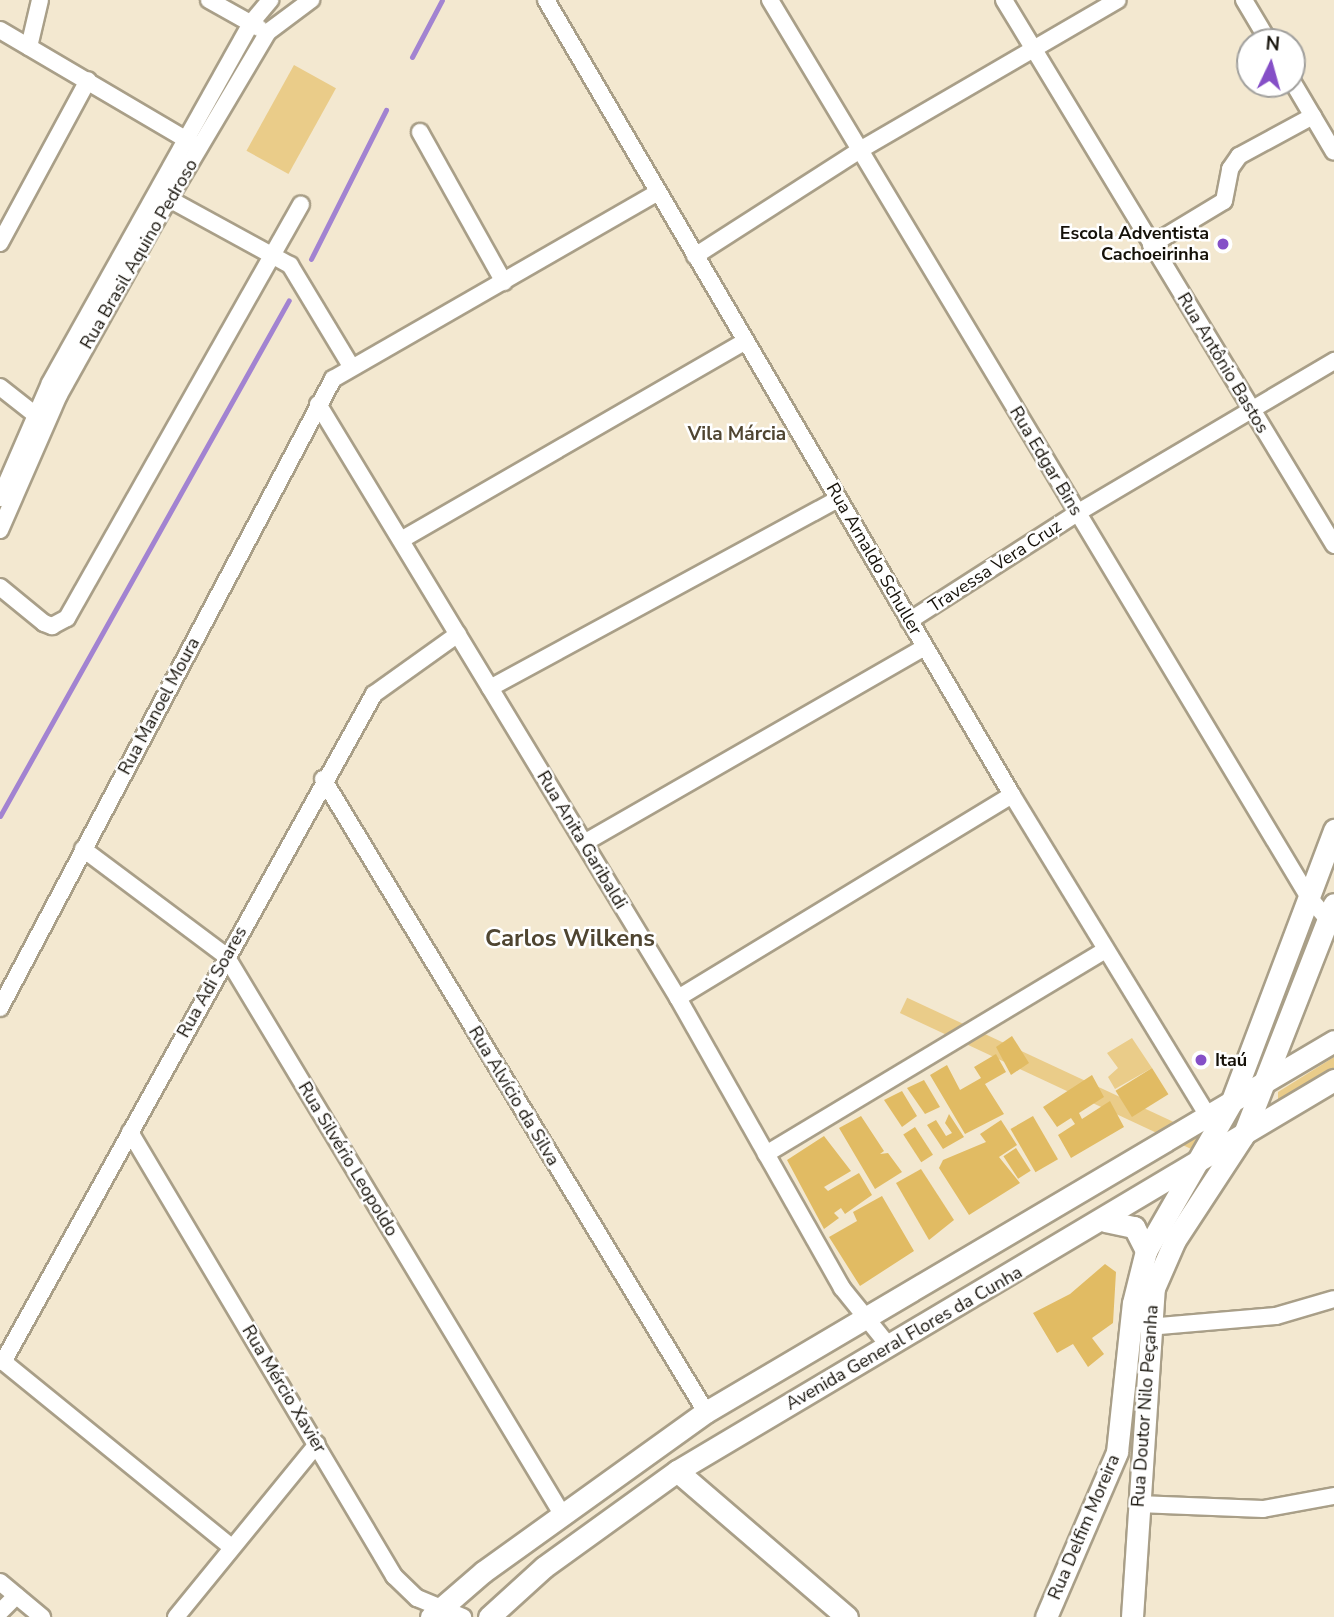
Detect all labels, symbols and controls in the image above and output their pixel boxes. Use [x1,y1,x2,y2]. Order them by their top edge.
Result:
north arrow [1236,28,1306,98]
text: N [1264,31,1281,58]
street label: Rua Brasil Aquino Pedroso [76,155,202,353]
place label: Escola Adventista Cachoeirinha [1060,223,1209,266]
marker: Escola Adventista Cachoeirinha [1215,236,1231,252]
street label: Rua Antônio Bastos [1173,289,1273,437]
street label: Rua Edgar Bins [1005,402,1087,520]
district label: Vila Márcia [688,424,786,446]
street label: Rua Arnaldo Schuller [822,479,926,639]
street label: Travessa Vera Cruz [925,515,1065,617]
street label: Rua Manoel Moura [114,634,204,778]
street label: Rua Anita Garibaldi [532,767,632,913]
street label: Rua Adi Soares [173,923,251,1041]
district label: Carlos Wilkens [485,925,655,953]
street label: Rua Alvício da Silva [464,1022,564,1170]
place label: Itaú [1215,1049,1247,1071]
marker: Itaú [1193,1052,1209,1068]
street label: Rua Silvério Leopoldo [293,1078,403,1240]
street label: Avenida General Flores da Cunha [782,1261,1026,1415]
street label: Rua Doutor Nilo Peçanha [1127,1304,1163,1508]
street label: Rua Mércio Xavier [237,1321,331,1457]
street label: Rua Delfim Moreira [1044,1451,1124,1603]

